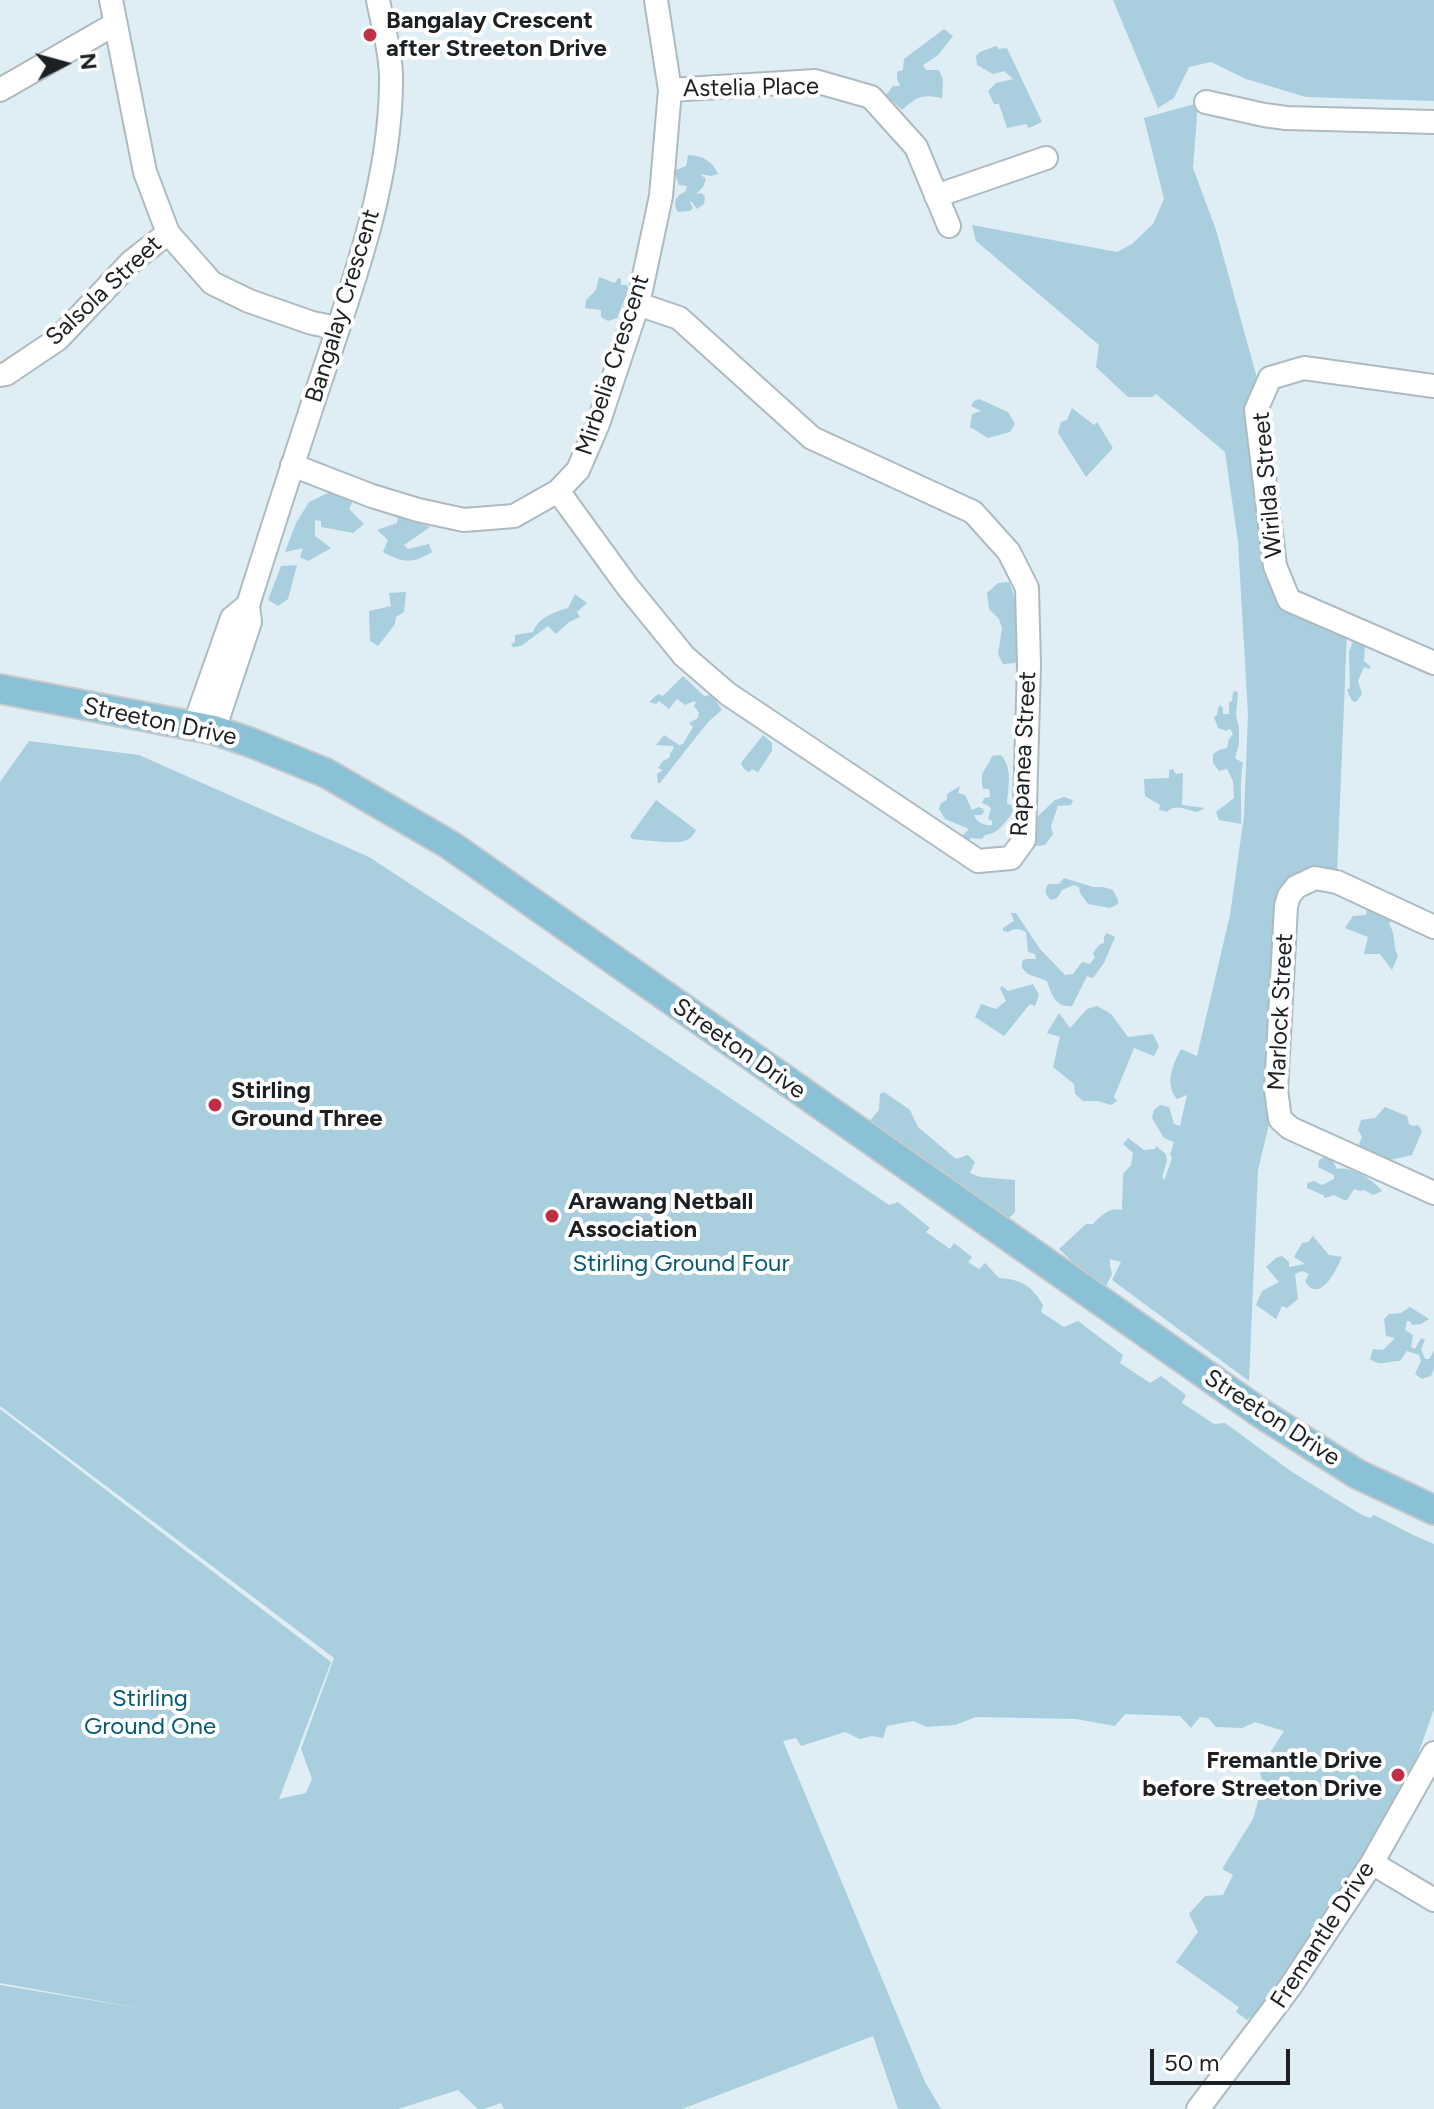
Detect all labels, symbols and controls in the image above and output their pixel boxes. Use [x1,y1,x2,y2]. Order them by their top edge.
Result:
place label: Bangalay Crescent after Streeton Drive [386,7,607,63]
north arrow [24,24,104,104]
marker: Bangalay Crescent after Streeton Drive [361,26,379,44]
text: N [74,52,103,71]
street label: Astelia Place [683,72,819,104]
street label: Bangalay Crescent [300,206,386,406]
street label: Salsola Street [40,230,168,352]
street label: Mirbelia Crescent [570,271,656,459]
street label: Wirilda Street [1247,411,1289,559]
street label: Rapanea Street [1005,671,1043,837]
street label: Streeton Drive [81,692,239,752]
street label: Marlock Street [1262,933,1300,1091]
street label: Streeton Drive [667,993,811,1105]
place label: Stirling Ground Three [231,1077,383,1133]
marker: Stirling Ground Three [206,1096,224,1114]
place label: Arawang Netball Association [568,1188,753,1244]
marker: Arawang Netball Association [543,1207,561,1225]
park label: Stirling Ground Four [572,1250,790,1278]
street label: Streeton Drive [1199,1363,1345,1473]
park label: Stirling Ground One [84,1685,216,1741]
place label: Fremantle Drive before Streeton Drive [1142,1747,1382,1803]
marker: Fremantle Drive before Streeton Drive [1389,1766,1407,1784]
street label: Fremantle Drive [1265,1856,1381,2014]
scale bar [1154,2033,1294,2083]
text: 50 m [1164,2048,1220,2077]

